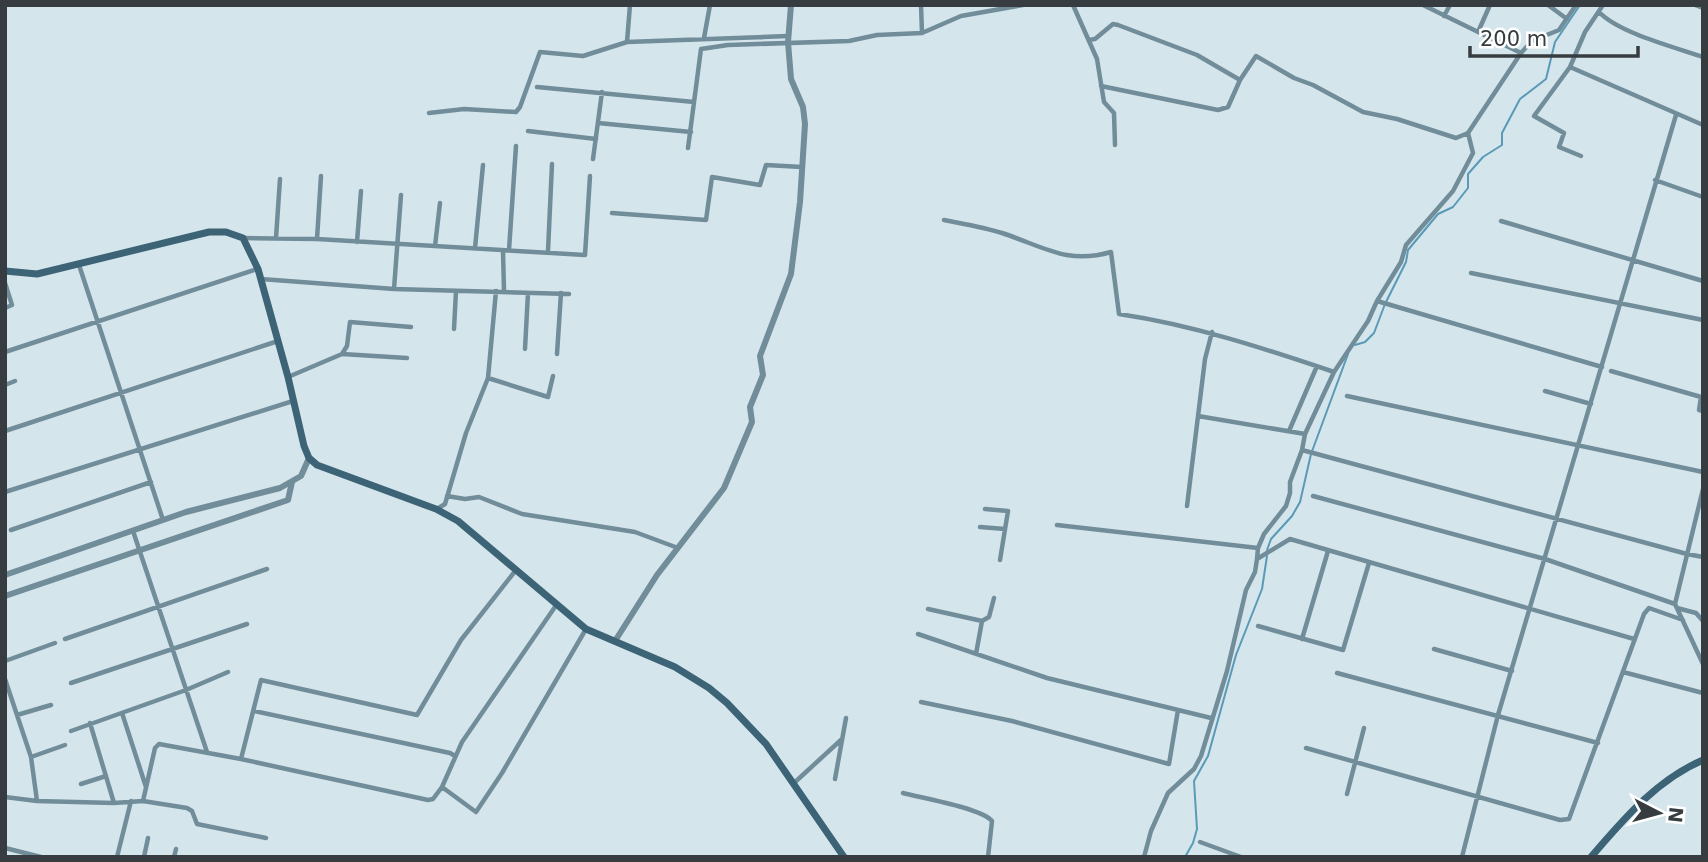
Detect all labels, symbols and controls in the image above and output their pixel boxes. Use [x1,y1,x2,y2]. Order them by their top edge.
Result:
scale bar [1470,14,1638,58]
text: 200 m [1480,27,1547,51]
north arrow [1624,778,1694,848]
text: N [1664,806,1688,824]

